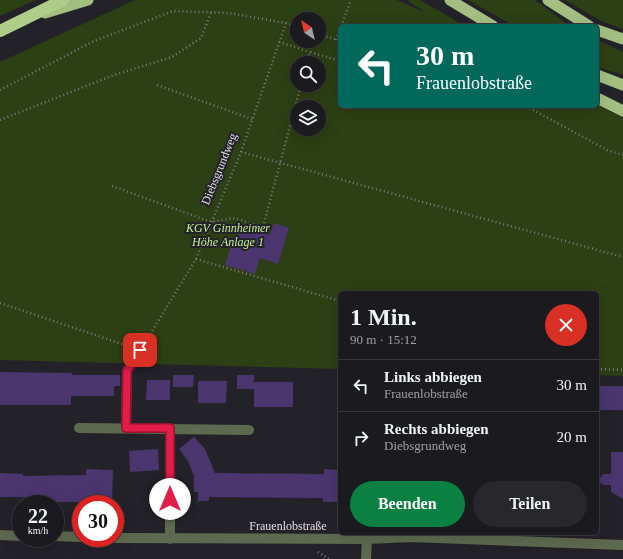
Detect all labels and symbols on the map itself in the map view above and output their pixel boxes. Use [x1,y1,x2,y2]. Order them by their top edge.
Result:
north arrow [290,12,326,48]
street label: Diebsgrundweg [198,131,240,207]
park label: KGV Ginnheimer Höhe Anlage 1 [185,221,270,249]
pin [123,333,157,367]
position arrow [149,478,191,520]
speed limit sign: 30 [72,495,124,547]
street label: Frauenlobstraße [249,519,327,533]

